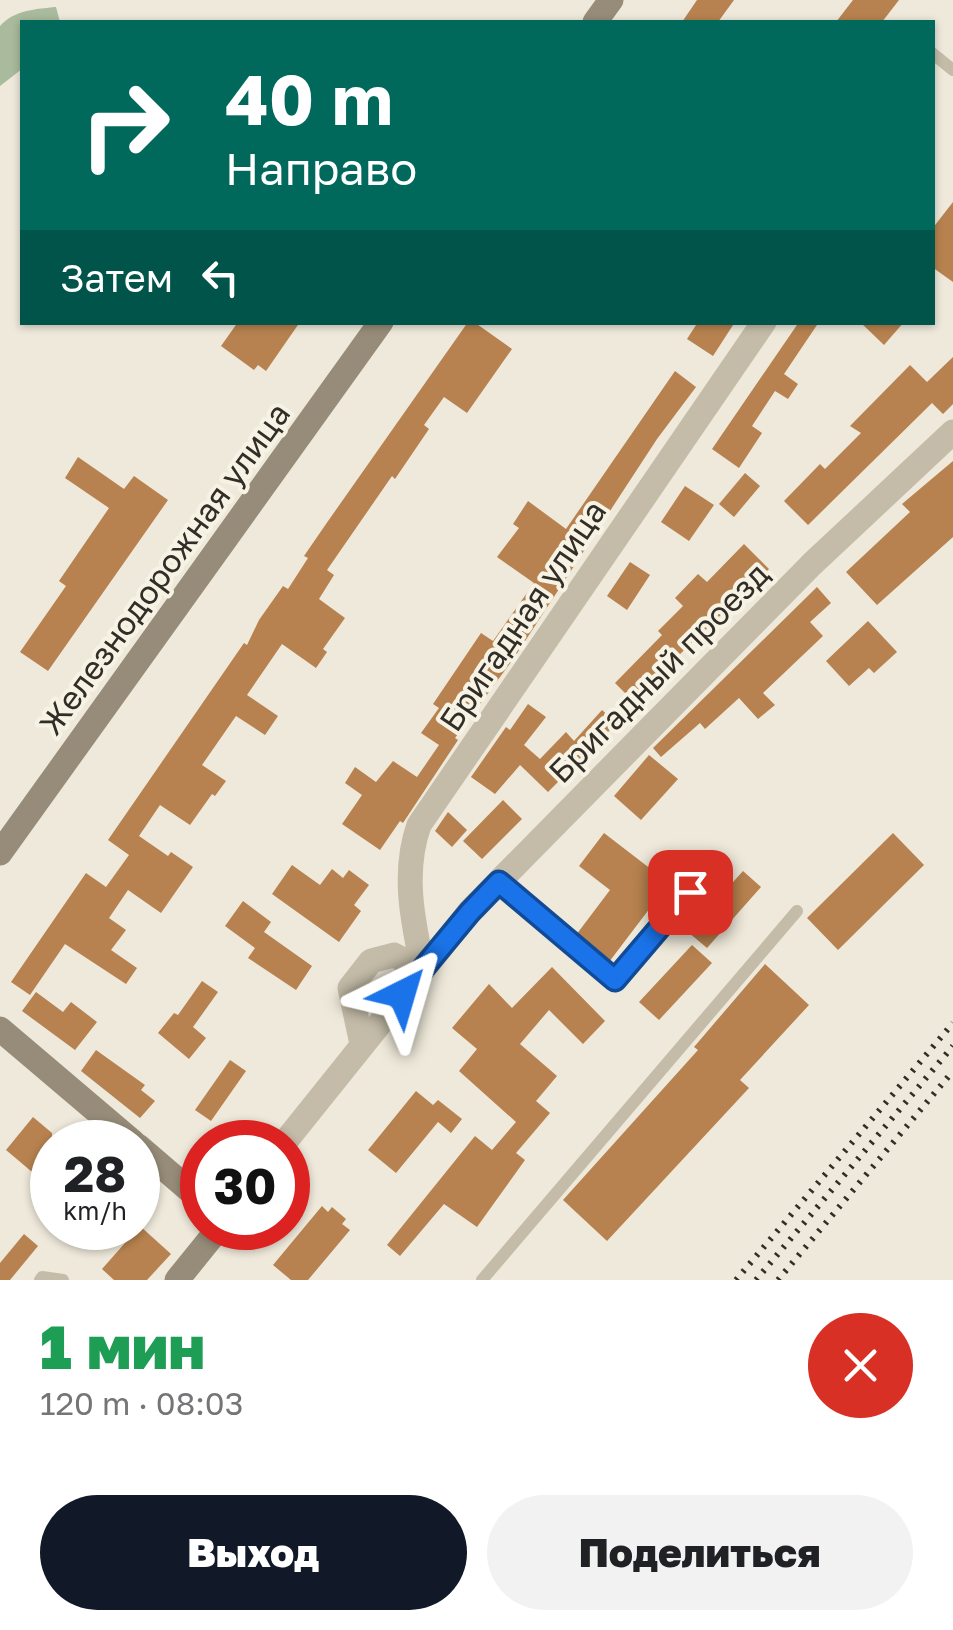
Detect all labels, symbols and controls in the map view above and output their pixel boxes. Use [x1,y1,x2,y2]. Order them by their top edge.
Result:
text: 40 m [225,56,393,140]
icon: right [60,60,190,190]
text: Направо [225,141,417,195]
icon: left [193,250,248,305]
text: Затем [60,255,173,300]
street label: Железнодорожная улица [31,395,297,742]
street label: Бригадная улица [431,493,613,738]
street label: Бригадный проезд [540,554,776,790]
pin [648,850,733,935]
icon: arrive [663,865,718,920]
position arrow [350,942,454,1046]
speed limit sign: 30 [180,1120,310,1250]
text: 28 [64,1143,126,1203]
text: km/h [63,1195,127,1226]
text: 1 мин [40,1310,205,1382]
button: close [808,1313,913,1418]
text: 120 m · 08:03 [40,1384,243,1422]
button: Выход [40,1495,467,1610]
button: Поделиться [487,1495,913,1610]

